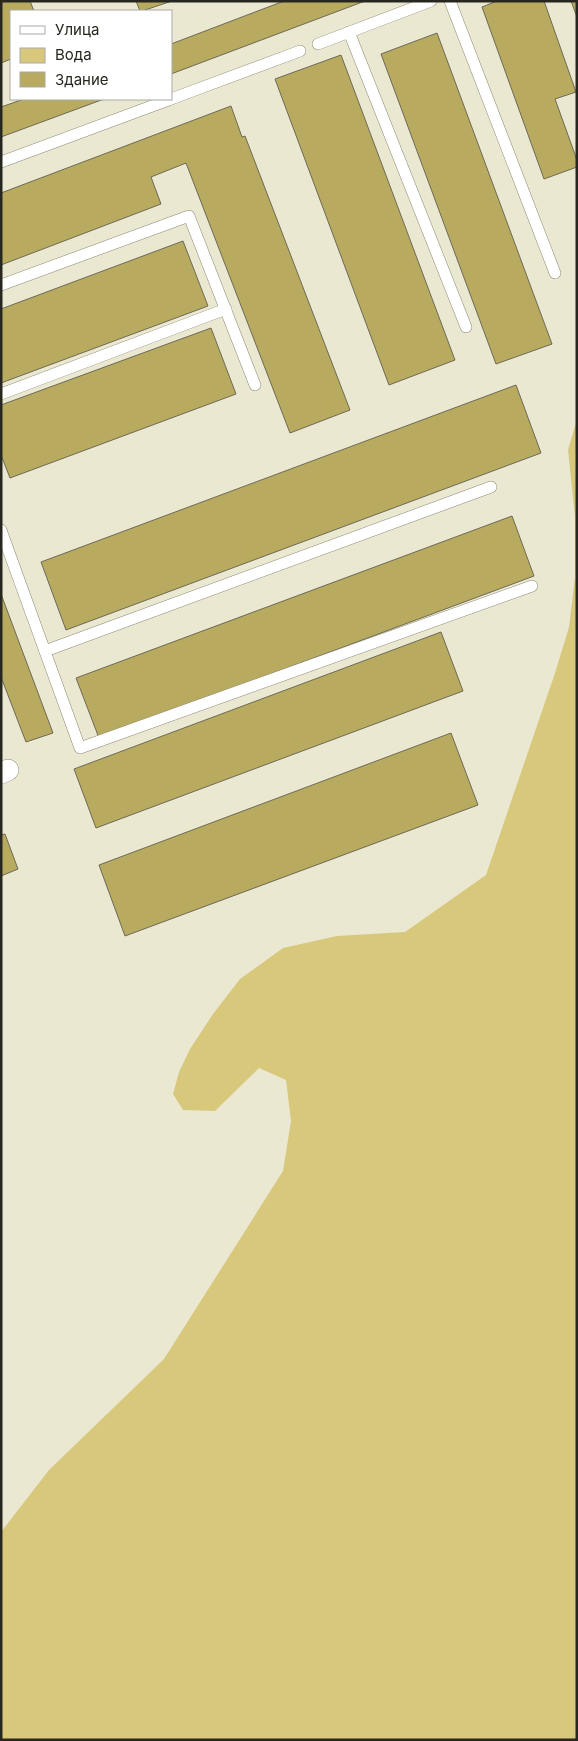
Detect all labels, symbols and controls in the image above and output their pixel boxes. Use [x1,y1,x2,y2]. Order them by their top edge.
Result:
legend [10,10,172,100]
text: Улица [55,20,99,39]
text: Вода [55,45,92,64]
text: Здание [55,70,109,89]

